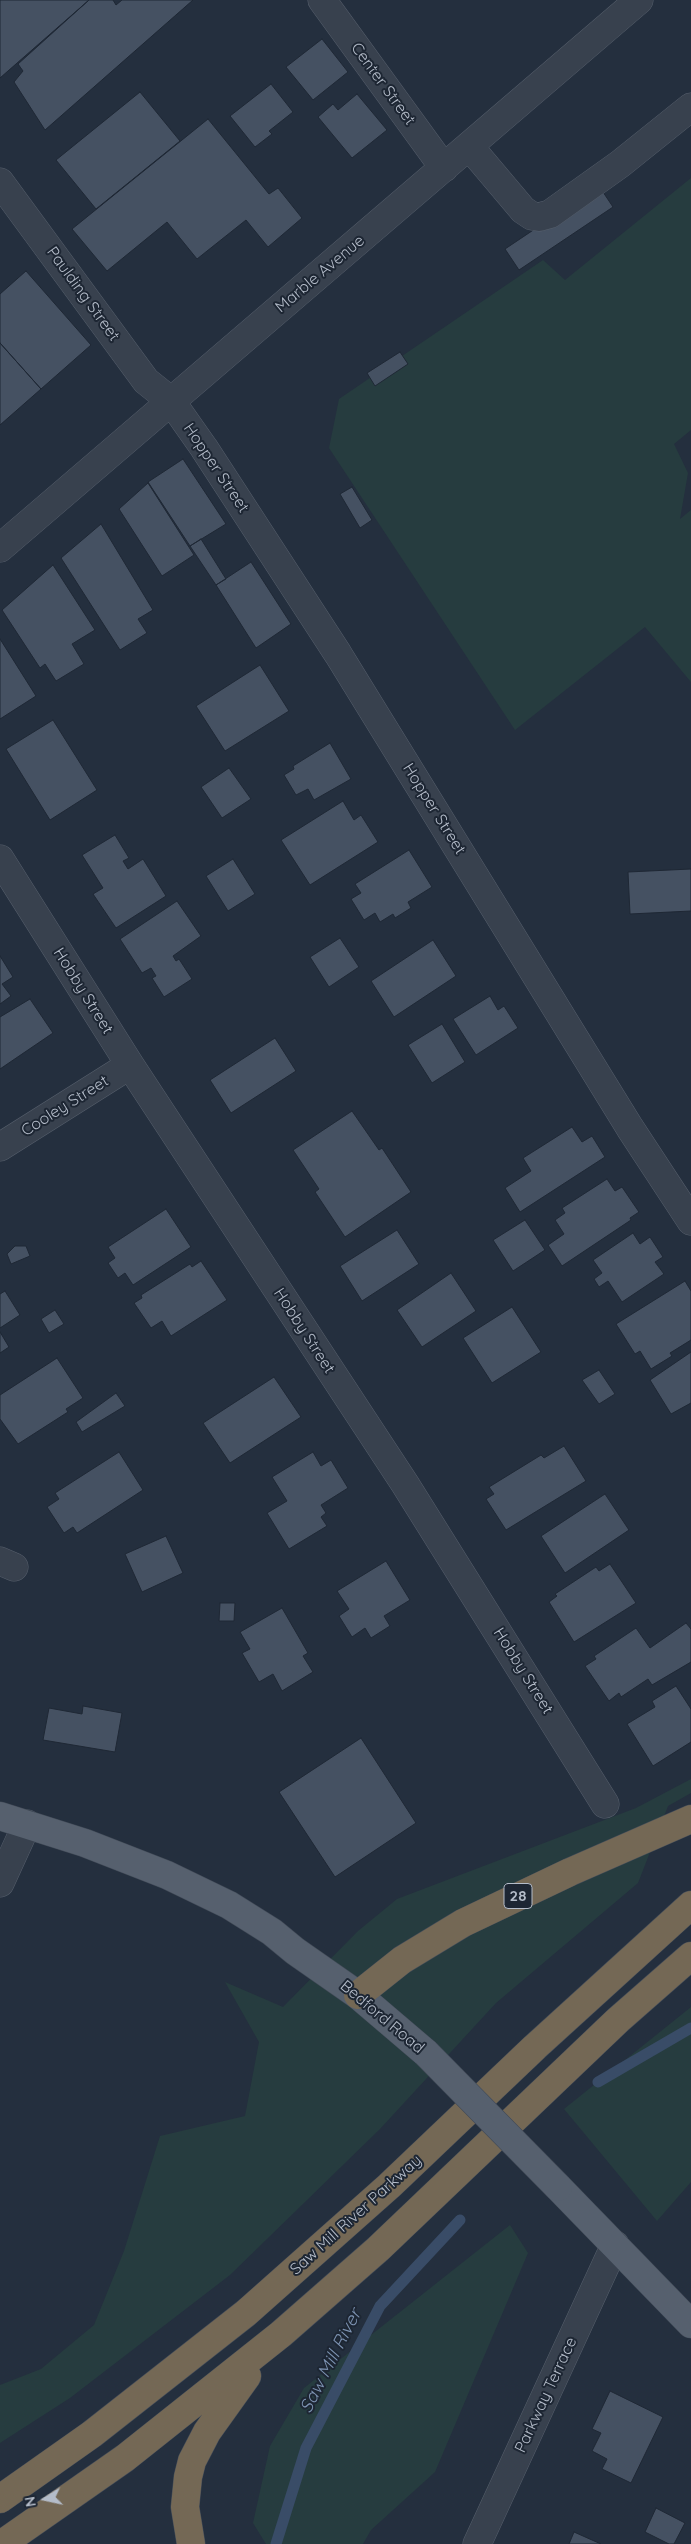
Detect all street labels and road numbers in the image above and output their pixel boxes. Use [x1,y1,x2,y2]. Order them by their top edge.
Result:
street label: Center Street [347,39,419,129]
street label: Marble Avenue [272,231,368,317]
street label: Paulding Street [42,243,124,345]
street label: Hopper Street [179,420,253,516]
street label: Hopper Street [398,760,470,858]
street label: Hobby Street [49,944,117,1038]
street label: Cooley Street [18,1072,112,1140]
street label: Hobby Street [269,1285,339,1377]
street label: Hobby Street [489,1624,557,1718]
road number: 28 [504,1884,532,1908]
street label: Bedford Road [336,1976,428,2058]
street label: Saw Mill River Parkway [286,2151,426,2279]
street label: Parkway Terrace [511,2334,581,2456]

